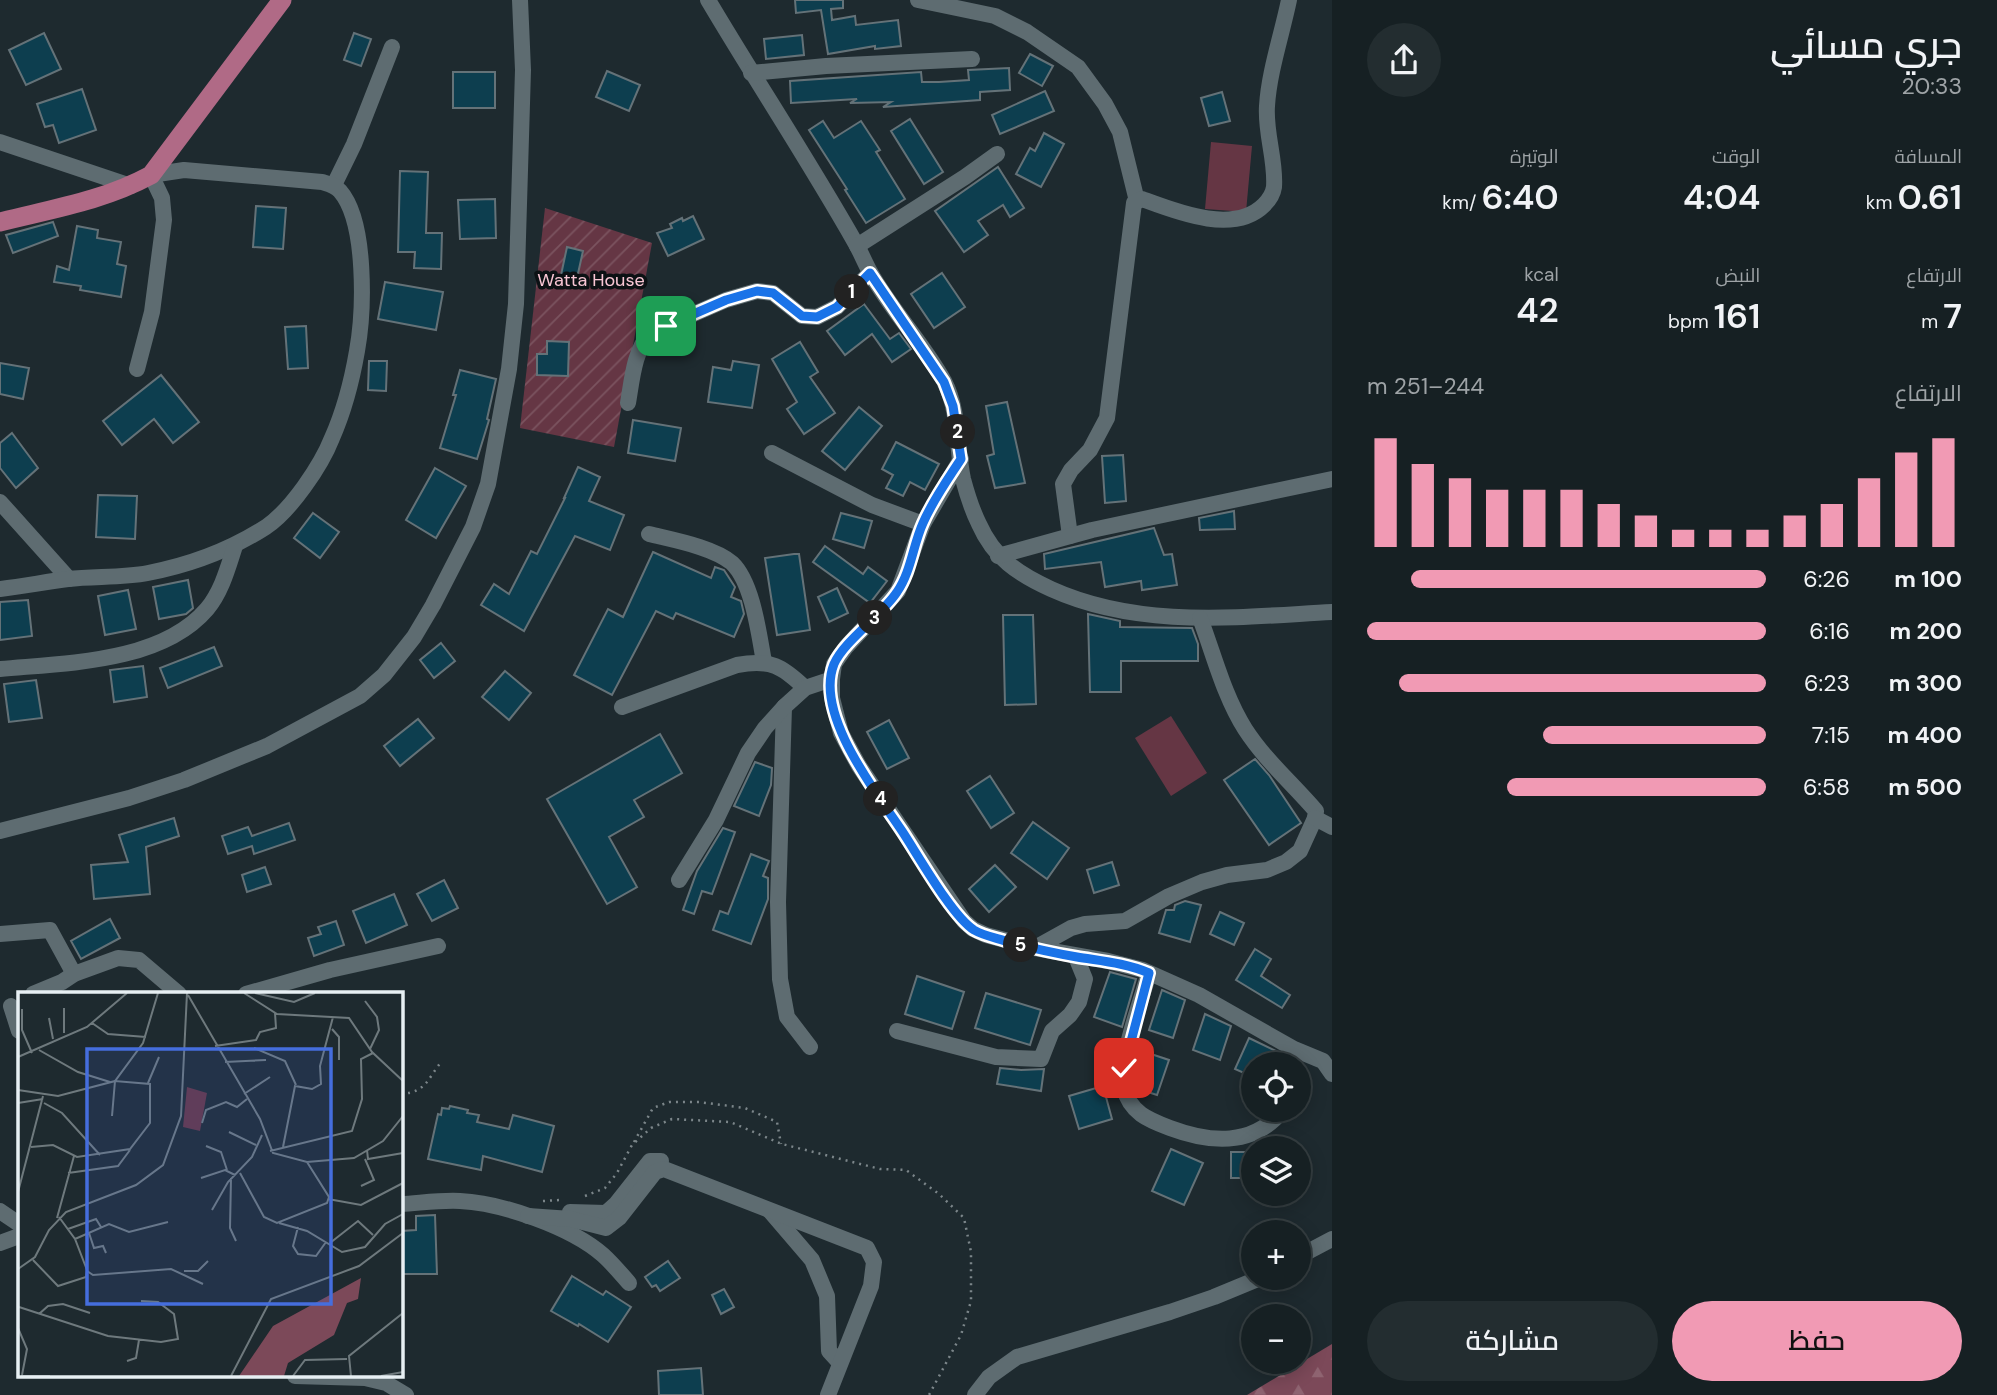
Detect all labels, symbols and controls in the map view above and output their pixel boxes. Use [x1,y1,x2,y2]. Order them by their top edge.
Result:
text: جري مسائي [1770,20,1962,70]
button: share [1367,23,1441,97]
text: 20:33 [1901,71,1962,101]
text: الوتيرة [1510,144,1559,169]
text: الوقت [1712,144,1760,169]
text: المسافة [1894,144,1962,169]
text: 6:40 [1481,174,1559,220]
text: 4:04 [1683,174,1760,220]
text: 0.61 [1897,174,1962,220]
text: /km [1442,190,1481,215]
text: km [1866,190,1897,215]
text: kcal [1524,262,1559,287]
text: النبض [1716,263,1760,288]
text: الارتفاع [1906,263,1962,288]
park label: Watta House [537,268,645,292]
pin: 1 [834,274,870,310]
text: 1 [848,279,855,304]
text: 42 [1516,287,1559,333]
text: 161 [1714,293,1760,339]
text: 7 [1943,293,1962,339]
pin [636,296,696,356]
icon: arrive [647,307,685,345]
text: bpm [1668,309,1714,334]
text: m [1921,309,1943,334]
text: 244–251 m [1367,371,1484,401]
text: الارتفاع [1895,378,1962,408]
pin: 2 [940,414,976,450]
text: 2 [952,419,963,444]
text: 6:26 [1803,564,1850,594]
text: 100 m [1894,564,1962,594]
pin: 3 [858,600,892,636]
text: 3 [869,605,880,630]
text: 6:16 [1809,616,1850,646]
text: 200 m [1889,616,1962,646]
text: 6:23 [1804,668,1850,698]
text: 300 m [1889,668,1962,698]
text: 7:15 [1812,720,1850,750]
text: 400 m [1888,720,1962,750]
text: 6:58 [1803,772,1850,802]
text: 500 m [1888,772,1962,802]
pin: 4 [864,782,898,816]
text: 4 [874,786,887,811]
pin: 5 [1004,928,1038,962]
text: 5 [1015,932,1026,957]
inset map [18,992,402,1378]
pin [1094,1038,1154,1098]
icon: check [1105,1049,1143,1087]
map controls [1241,1052,1311,1374]
button: locate [1241,1052,1311,1122]
button: layers [1241,1136,1311,1206]
button: + [1241,1220,1311,1290]
button: مشاركة [1367,1301,1658,1381]
button: حفظ [1672,1301,1962,1381]
button: − [1241,1304,1311,1374]

